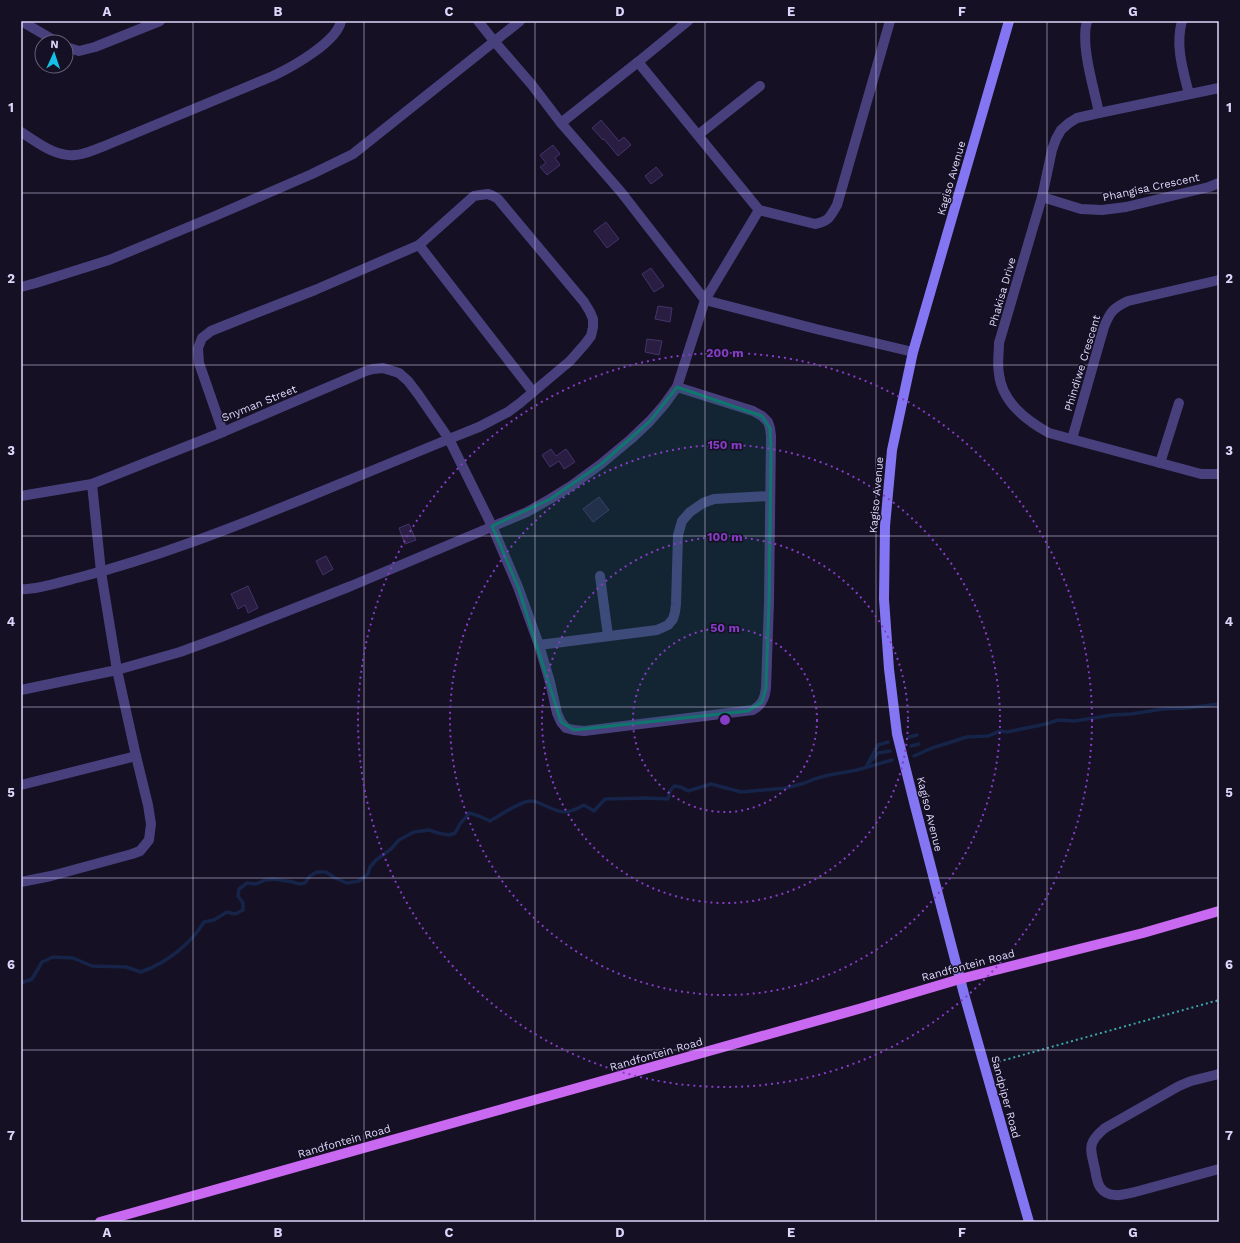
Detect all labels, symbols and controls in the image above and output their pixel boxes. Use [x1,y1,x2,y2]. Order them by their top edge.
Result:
text: A [103,4,112,19]
text: B [274,4,283,19]
text: C [445,4,454,19]
text: D [615,4,625,19]
text: E [787,4,795,19]
text: F [958,4,966,19]
text: G [1128,4,1138,19]
north arrow [34,34,74,74]
text: N [50,38,59,51]
text: 1 [8,100,14,115]
text: 1 [1226,100,1232,115]
street label: Kagiso Avenue [935,139,968,217]
street label: Phangisa Crescent [1101,171,1201,204]
street label: Phakisa Drive [986,256,1019,328]
text: 2 [7,271,15,286]
text: 2 [1225,271,1233,286]
street label: Phindiwe Crescent [1062,313,1103,413]
text: 200 m [706,346,744,360]
street label: Snyman Street [220,382,299,424]
text: 150 m [708,438,742,452]
text: 3 [7,443,15,458]
text: 3 [1225,443,1233,458]
street label: Kagiso Avenue [867,456,886,534]
text: 100 m [707,530,743,544]
text: 4 [7,614,16,629]
text: 4 [1225,614,1234,629]
text: 50 m [710,621,740,635]
centre of rings [718,713,732,727]
street label: Kagiso Avenue [914,775,945,853]
text: 5 [7,785,15,800]
text: 5 [1225,785,1233,800]
street label: Randfontein Road [920,947,1016,984]
text: 6 [7,957,15,972]
text: 6 [1225,957,1233,972]
street label: Randfontein Road [608,1035,704,1074]
street label: Sandpiper Road [988,1055,1023,1140]
street label: Randfontein Road [296,1122,392,1161]
text: 7 [7,1128,15,1143]
text: 7 [1225,1128,1233,1143]
text: A [103,1225,112,1240]
text: B [274,1225,283,1240]
text: C [445,1225,454,1240]
text: D [615,1225,625,1240]
text: E [787,1225,795,1240]
text: F [958,1225,966,1240]
text: G [1128,1225,1138,1240]

